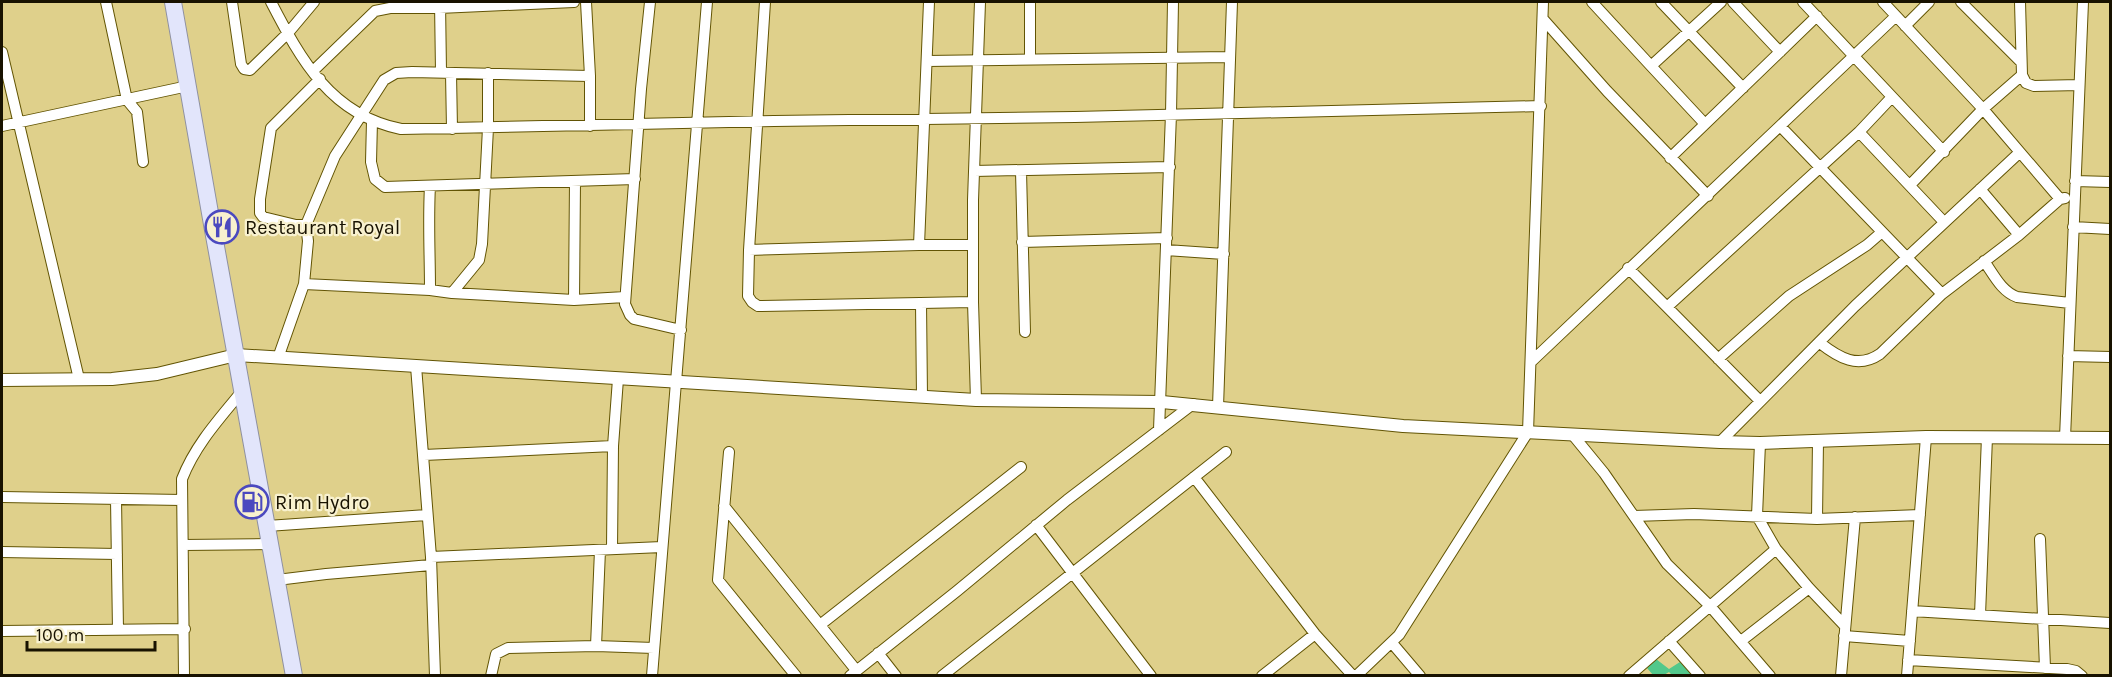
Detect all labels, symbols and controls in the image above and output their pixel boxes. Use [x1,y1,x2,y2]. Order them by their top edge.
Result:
restaurant icon: Restaurant Royal [204,209,240,245]
place label: Restaurant Royal [245,216,400,239]
fuel station icon: Rim Hydro [234,484,270,520]
place label: Rim Hydro [275,491,369,514]
scale bar [27,614,154,652]
text: 100 m [36,624,84,646]

